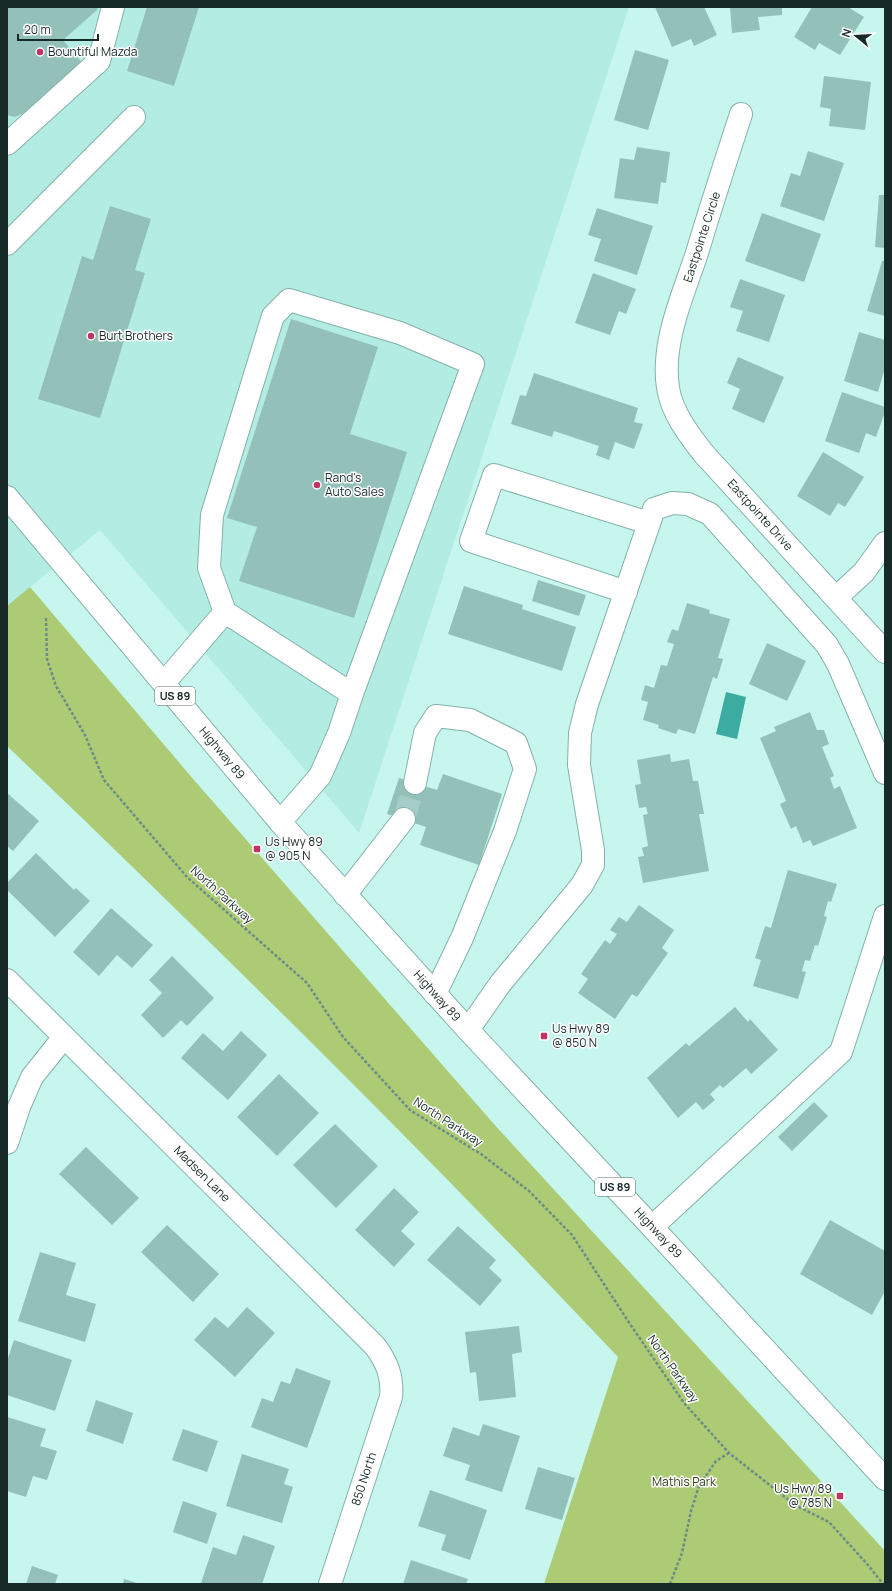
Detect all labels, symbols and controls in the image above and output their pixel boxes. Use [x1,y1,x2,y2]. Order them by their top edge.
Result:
scale bar [18,16,98,42]
north arrow [836,16,876,56]
text: 20 m [24,21,51,38]
text: N [838,27,854,39]
place label: Bountiful Mazda [48,43,137,60]
marker: Bountiful Mazda [35,47,45,57]
street label: Eastpointe Circle [679,189,724,284]
place label: Burt Brothers [99,327,173,344]
marker: Burt Brothers [86,331,96,341]
place label: Rand's Auto Sales [325,469,384,500]
street label: Eastpointe Drive [724,475,797,554]
marker: Rand's Auto Sales [312,480,322,490]
road number: US 89 [155,687,195,705]
street label: Highway 89 [195,723,249,782]
place label: Us Hwy 89 @ 905 N [265,833,323,864]
marker: Us Hwy 89 @ 905 N [252,844,262,854]
street label: North Parkway [187,862,258,928]
street label: Highway 89 [410,966,465,1025]
place label: Us Hwy 89 @ 850 N [552,1020,610,1051]
marker: Us Hwy 89 @ 850 N [539,1031,549,1041]
street label: North Parkway [410,1093,487,1151]
street label: Madsen Lane [170,1142,234,1206]
road number: US 89 [595,1178,635,1196]
street label: Highway 89 [630,1204,686,1262]
street label: North Parkway [644,1331,704,1407]
street label: 850 North [347,1450,380,1508]
park label: Mathis Park [652,1473,717,1490]
place label: Us Hwy 89 @ 785 N [774,1480,832,1511]
marker: Us Hwy 89 @ 785 N [835,1491,845,1501]

